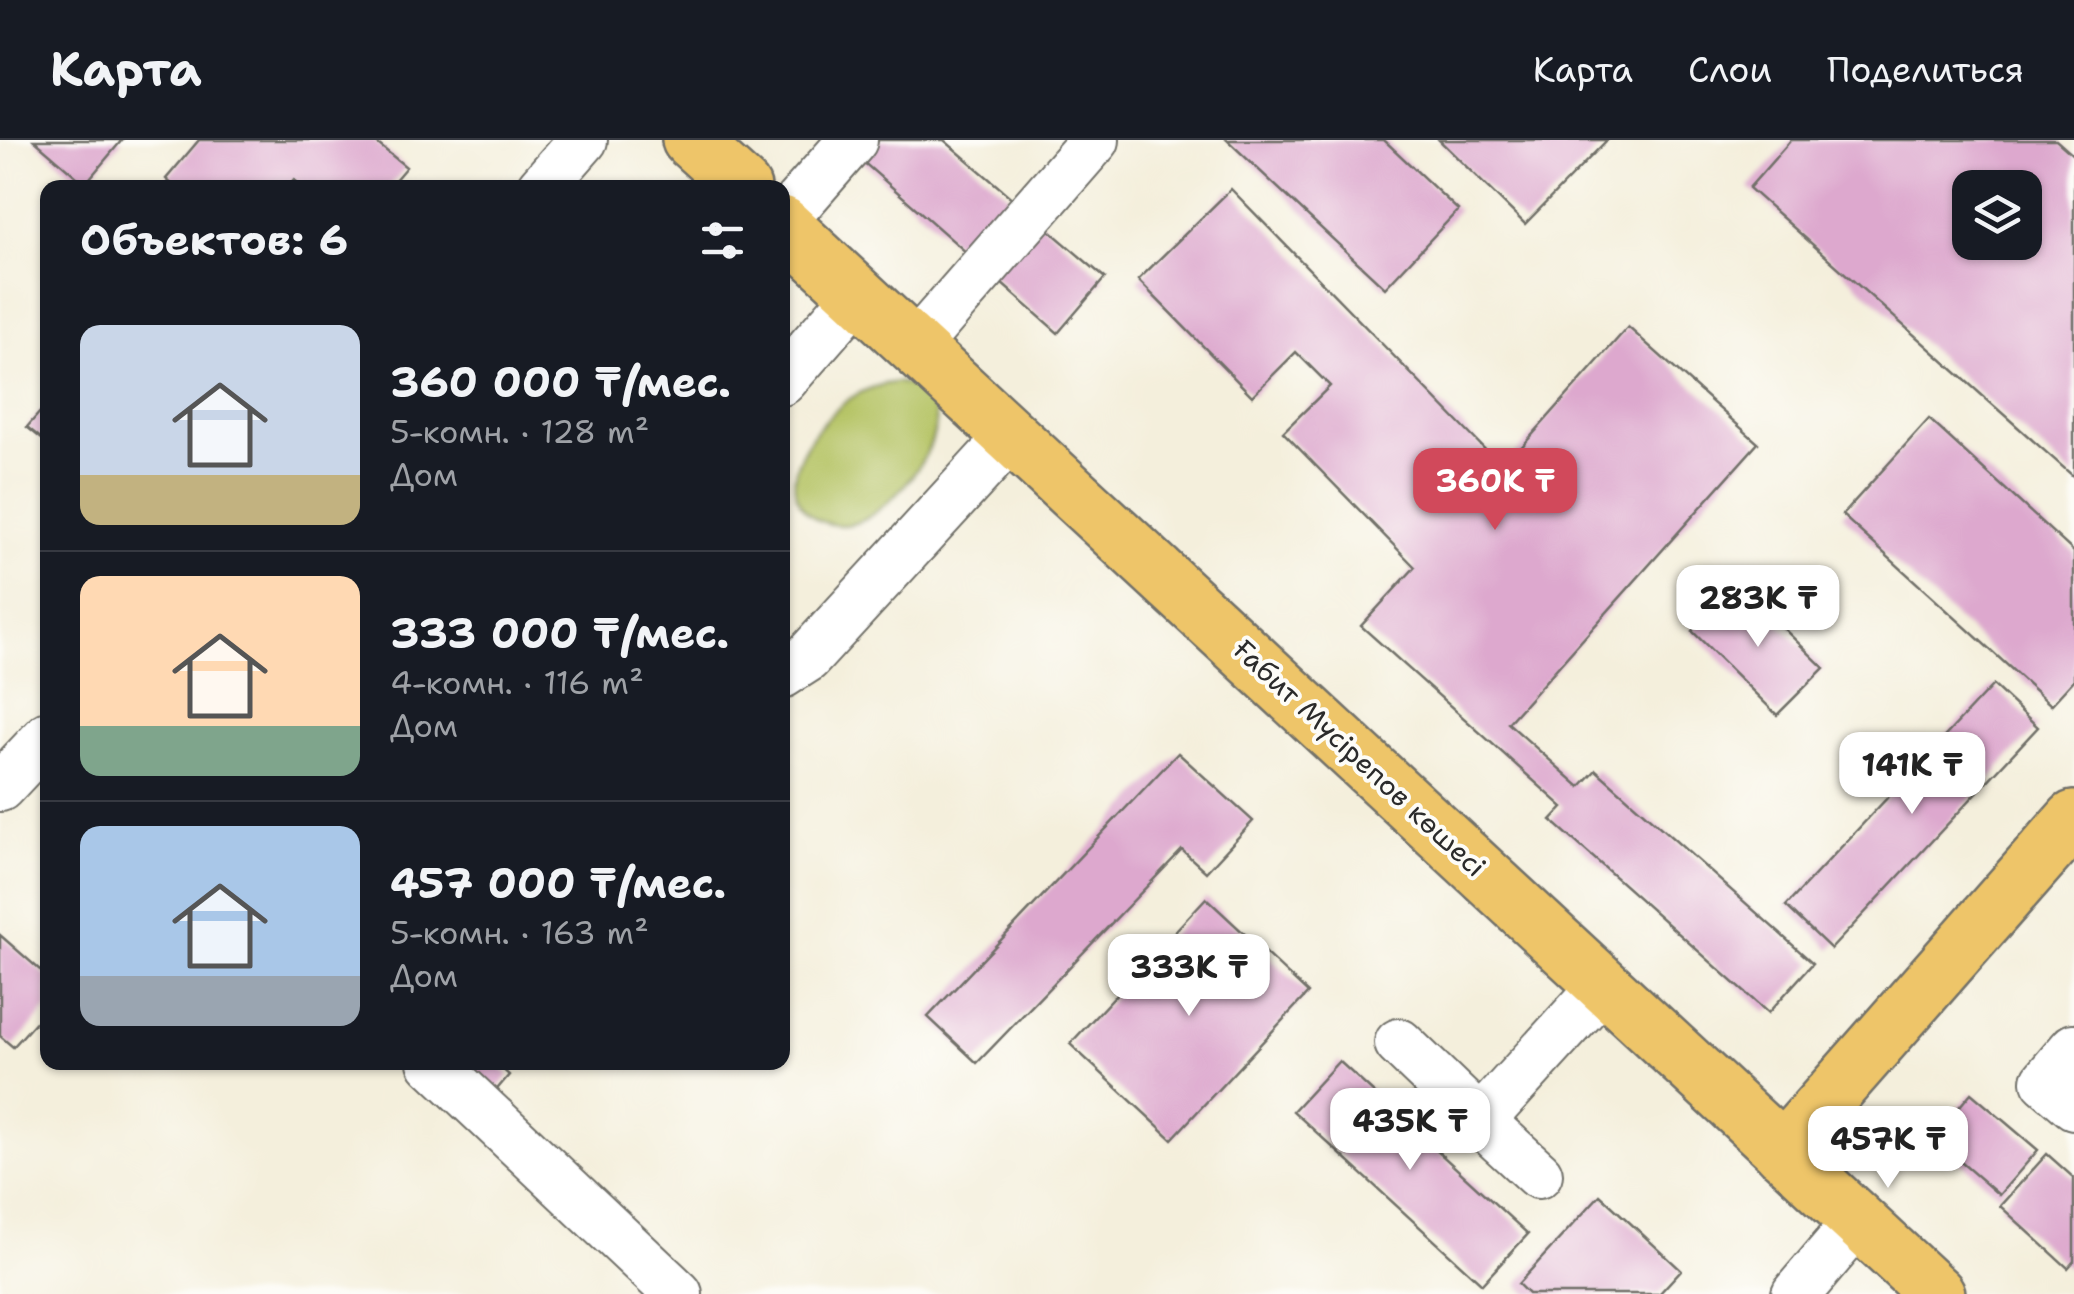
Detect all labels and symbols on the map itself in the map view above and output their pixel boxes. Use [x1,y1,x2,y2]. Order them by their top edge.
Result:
pin: 360K ₸ [1414,448,1576,533]
pin: 283K ₸ [1677,565,1839,650]
street label: Ғабит Мүсірепов көшесі [1226,631,1494,885]
pin: 141K ₸ [1831,732,1993,817]
pin: 333K ₸ [1108,934,1270,1019]
pin: 435K ₸ [1329,1088,1491,1173]
pin: 457K ₸ [1807,1106,1969,1191]

